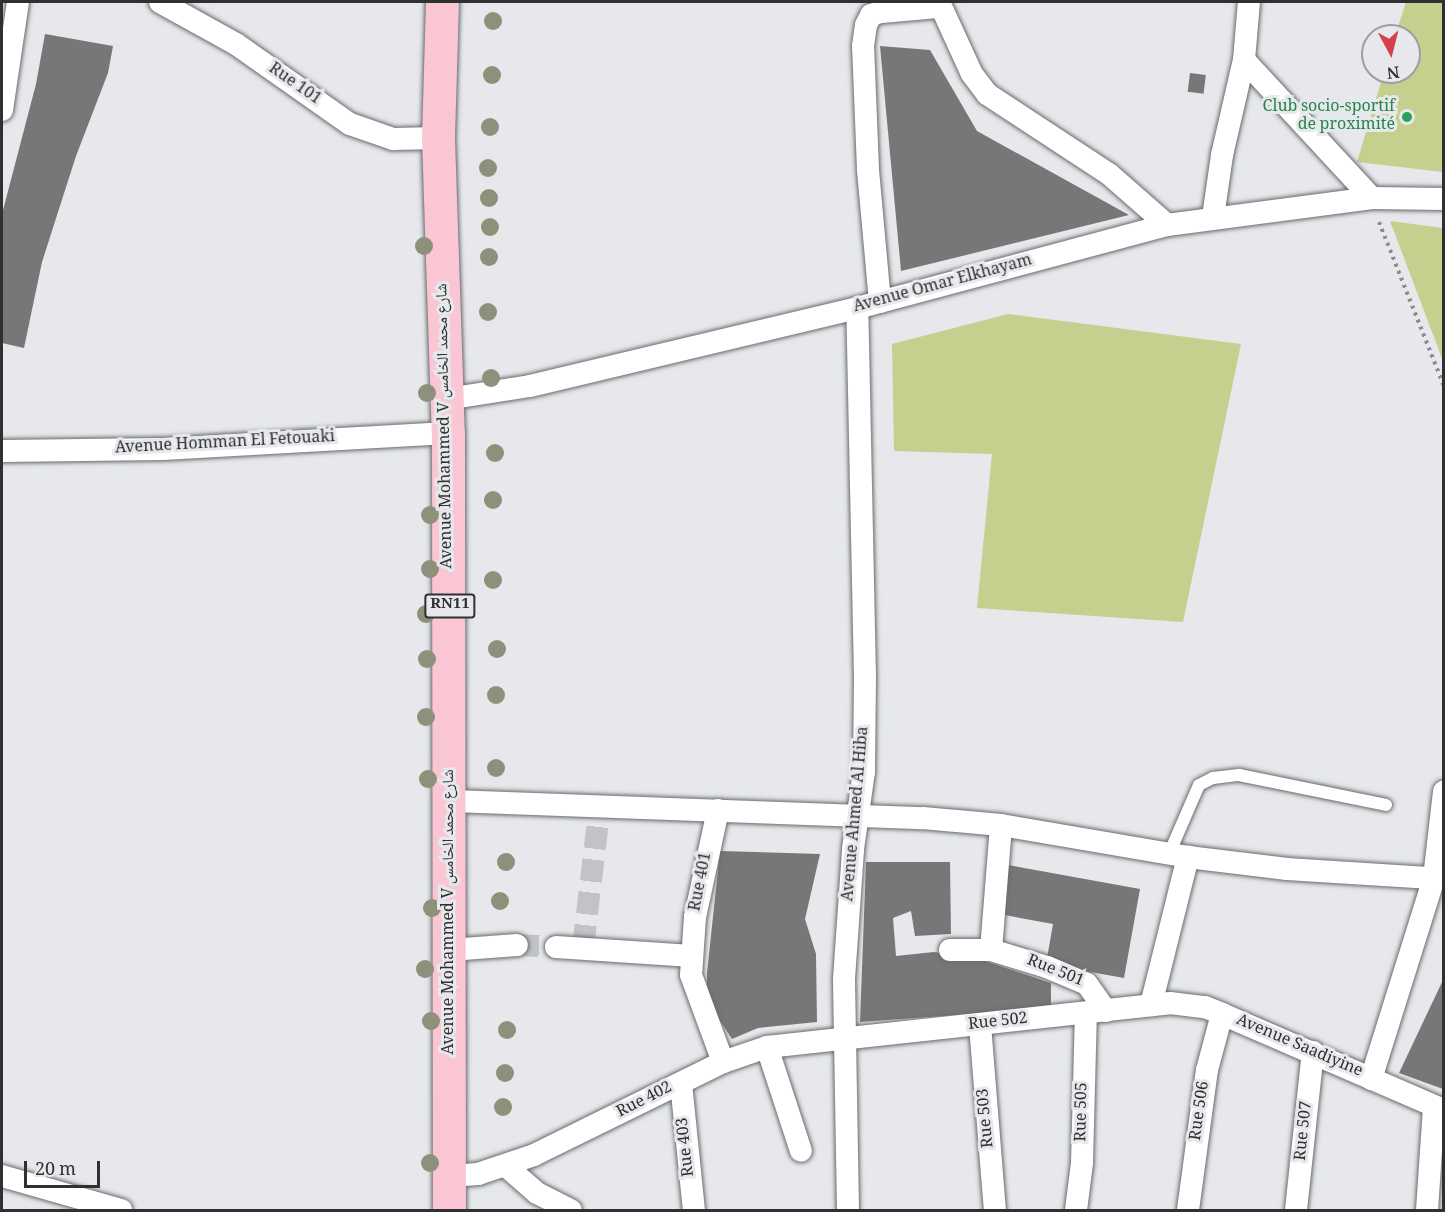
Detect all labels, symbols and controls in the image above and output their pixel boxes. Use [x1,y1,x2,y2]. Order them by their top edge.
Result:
north arrow [1361,24,1421,84]
text: N [1385,56,1401,85]
street label: Rue 101 [264,60,324,110]
place label: Club socio-sportif de proximité [1263,98,1395,136]
marker: Club socio-sportif de proximité [1400,110,1414,124]
street label: Avenue Omar Elkhayam [852,252,1034,318]
street label: Avenue Mohammed V شارع محمد الخامس [434,283,458,569]
street label: Avenue Homman El Fetouaki [115,429,335,459]
road number: RN11 [423,594,477,618]
street label: Avenue Ahmed Al Hiba [840,726,874,902]
street label: Avenue Mohammed V شارع محمد الخامس [440,769,460,1055]
street label: Rue 401 [687,851,717,913]
street label: Rue 501 [1024,952,1086,992]
street label: Rue 502 [967,1010,1029,1036]
street label: Avenue Saadiyine [1233,1012,1365,1082]
street label: Rue 402 [614,1079,676,1123]
street label: Rue 506 [1187,1080,1215,1142]
street label: Rue 505 [1073,1082,1093,1142]
street label: Rue 503 [975,1087,999,1149]
street label: Rue 507 [1292,1100,1318,1162]
street label: Rue 403 [674,1116,700,1178]
scale bar [27,1149,104,1187]
text: 20 m [35,1156,76,1186]

